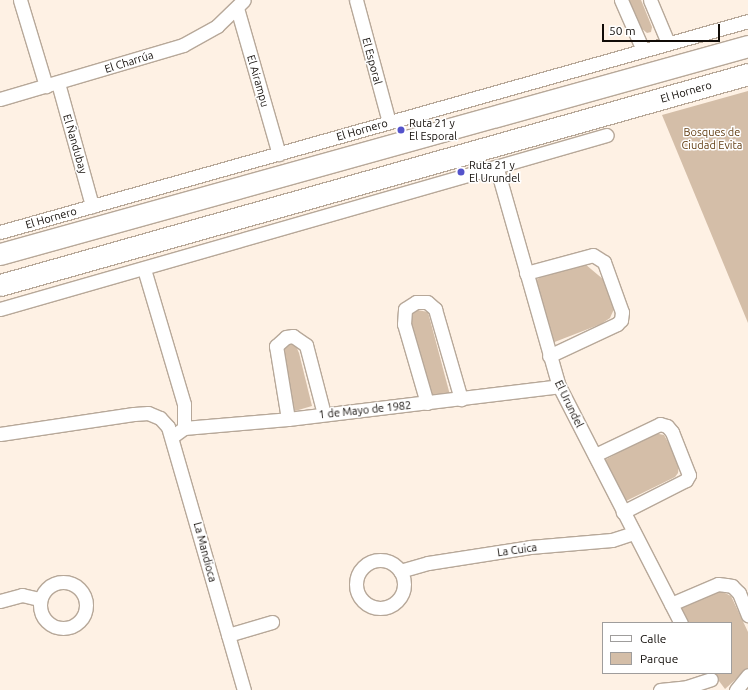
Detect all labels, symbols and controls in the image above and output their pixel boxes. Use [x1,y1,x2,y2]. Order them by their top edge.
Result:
scale bar [604,16,722,42]
text: 50 m [609,24,636,37]
street label: El Esporal [359,36,385,86]
street label: El Charrúa [103,48,155,76]
street label: El Airampu [244,54,272,108]
street label: El Hornero [659,78,713,106]
street label: El Ñandubay [60,113,90,175]
street label: El Hornero [335,116,389,144]
place label: Ruta 21 y El Esporal [409,117,457,143]
marker: Ruta 21 y El Esporal [396,125,406,135]
park label: Bosques de Ciudad Evita [682,126,742,152]
place label: Ruta 21 y El Urundel [469,159,520,185]
marker: Ruta 21 y El Urundel [456,167,466,177]
street label: El Hornero [24,204,78,232]
street label: El Urundel [552,378,586,430]
street label: 1 de Mayo de 1982 [318,399,412,421]
street label: La Mandioca [191,521,219,583]
street label: La Cuica [496,541,538,559]
legend [602,622,732,674]
text: Calle [640,632,666,645]
text: Parque [640,652,678,665]

